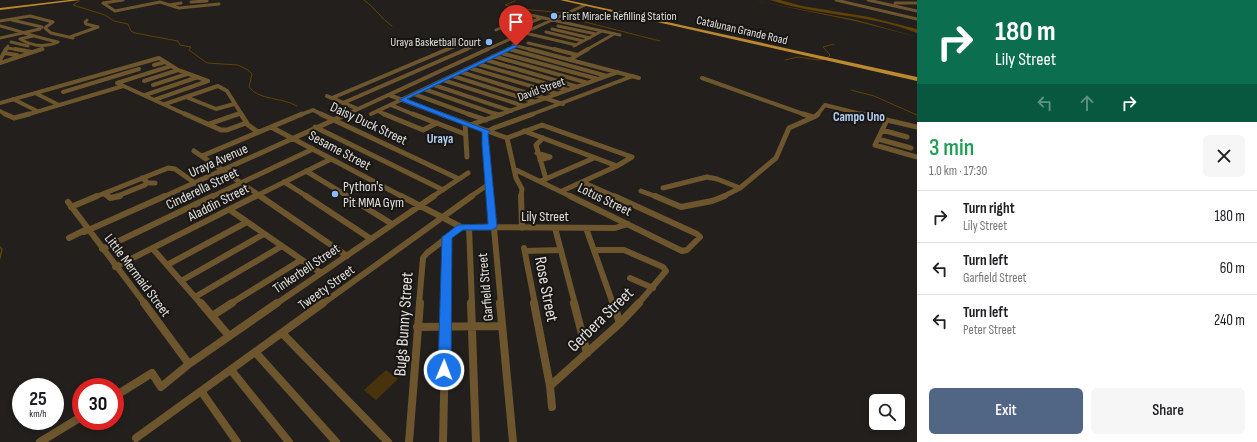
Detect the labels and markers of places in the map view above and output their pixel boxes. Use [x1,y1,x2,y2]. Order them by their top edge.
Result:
pin [499,5,533,46]
place label: First Miracle Refilling Station [562,9,677,24]
marker: First Miracle Refilling Station [549,11,559,21]
place label: Uraya Basketball Court [390,35,481,50]
marker: Uraya Basketball Court [484,37,494,47]
place label: Python's Pit MMA Gym [343,178,404,211]
marker: Python's Pit MMA Gym [330,189,340,199]

